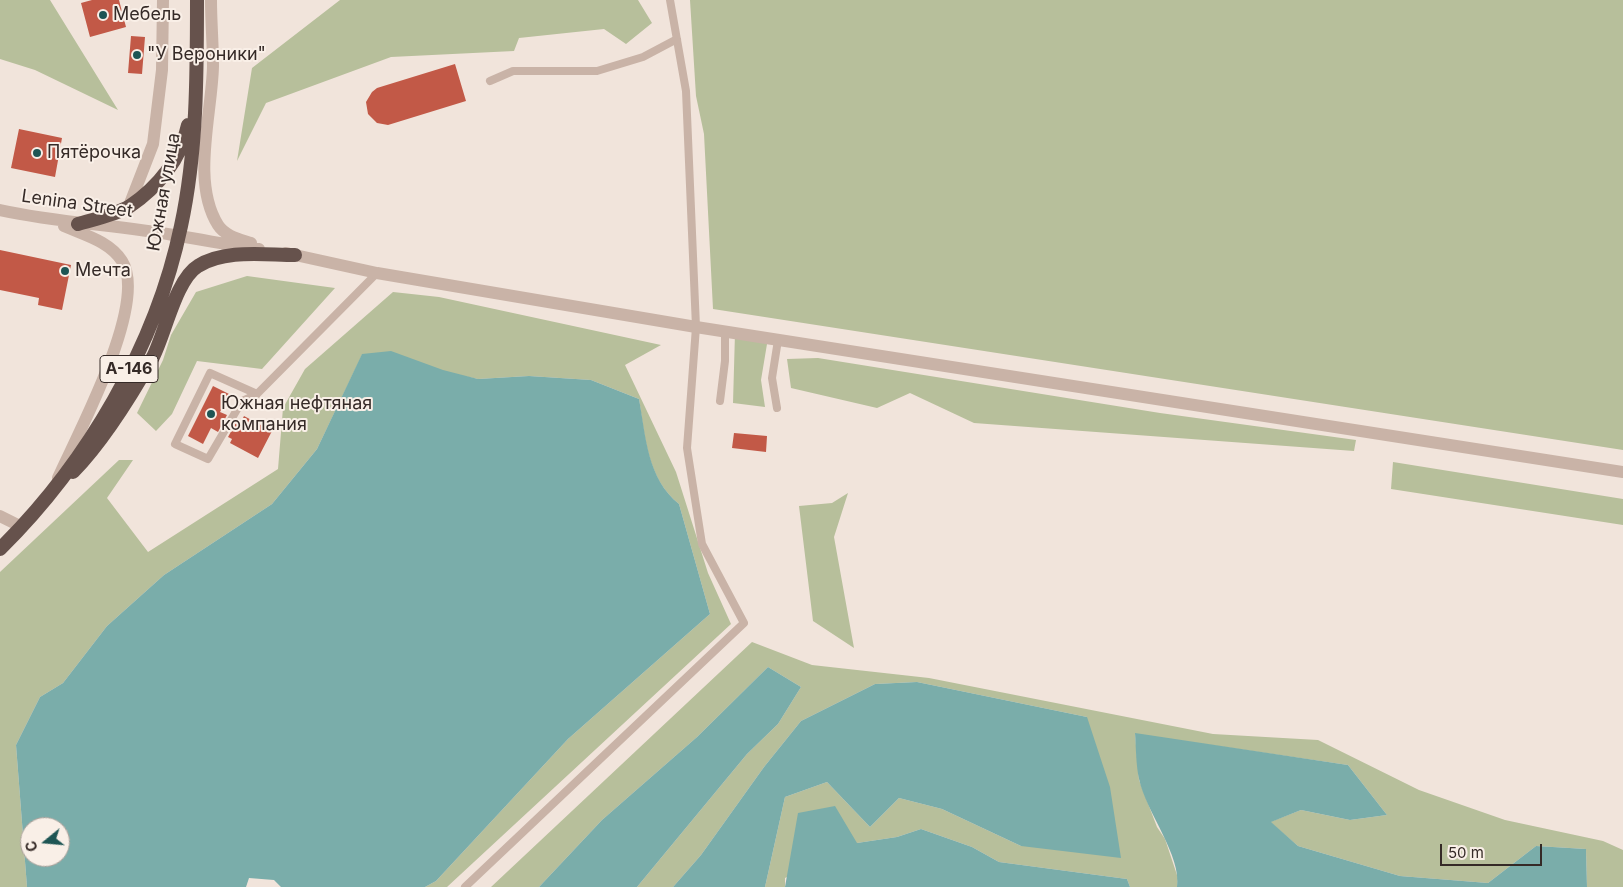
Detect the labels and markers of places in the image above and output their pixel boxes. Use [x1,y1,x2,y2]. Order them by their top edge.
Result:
place label: Мебель [113,4,181,26]
marker: Мебель [97,9,109,21]
place label: "У Вероники" [147,44,266,66]
marker: "У Вероники" [131,49,143,61]
place label: Пятёрочка [47,142,141,164]
marker: Пятёрочка [31,147,43,159]
place label: Мечта [75,260,131,282]
marker: Мечта [59,265,71,277]
place label: Южная нефтяная компания [221,393,372,436]
marker: Южная нефтяная компания [205,408,217,420]

